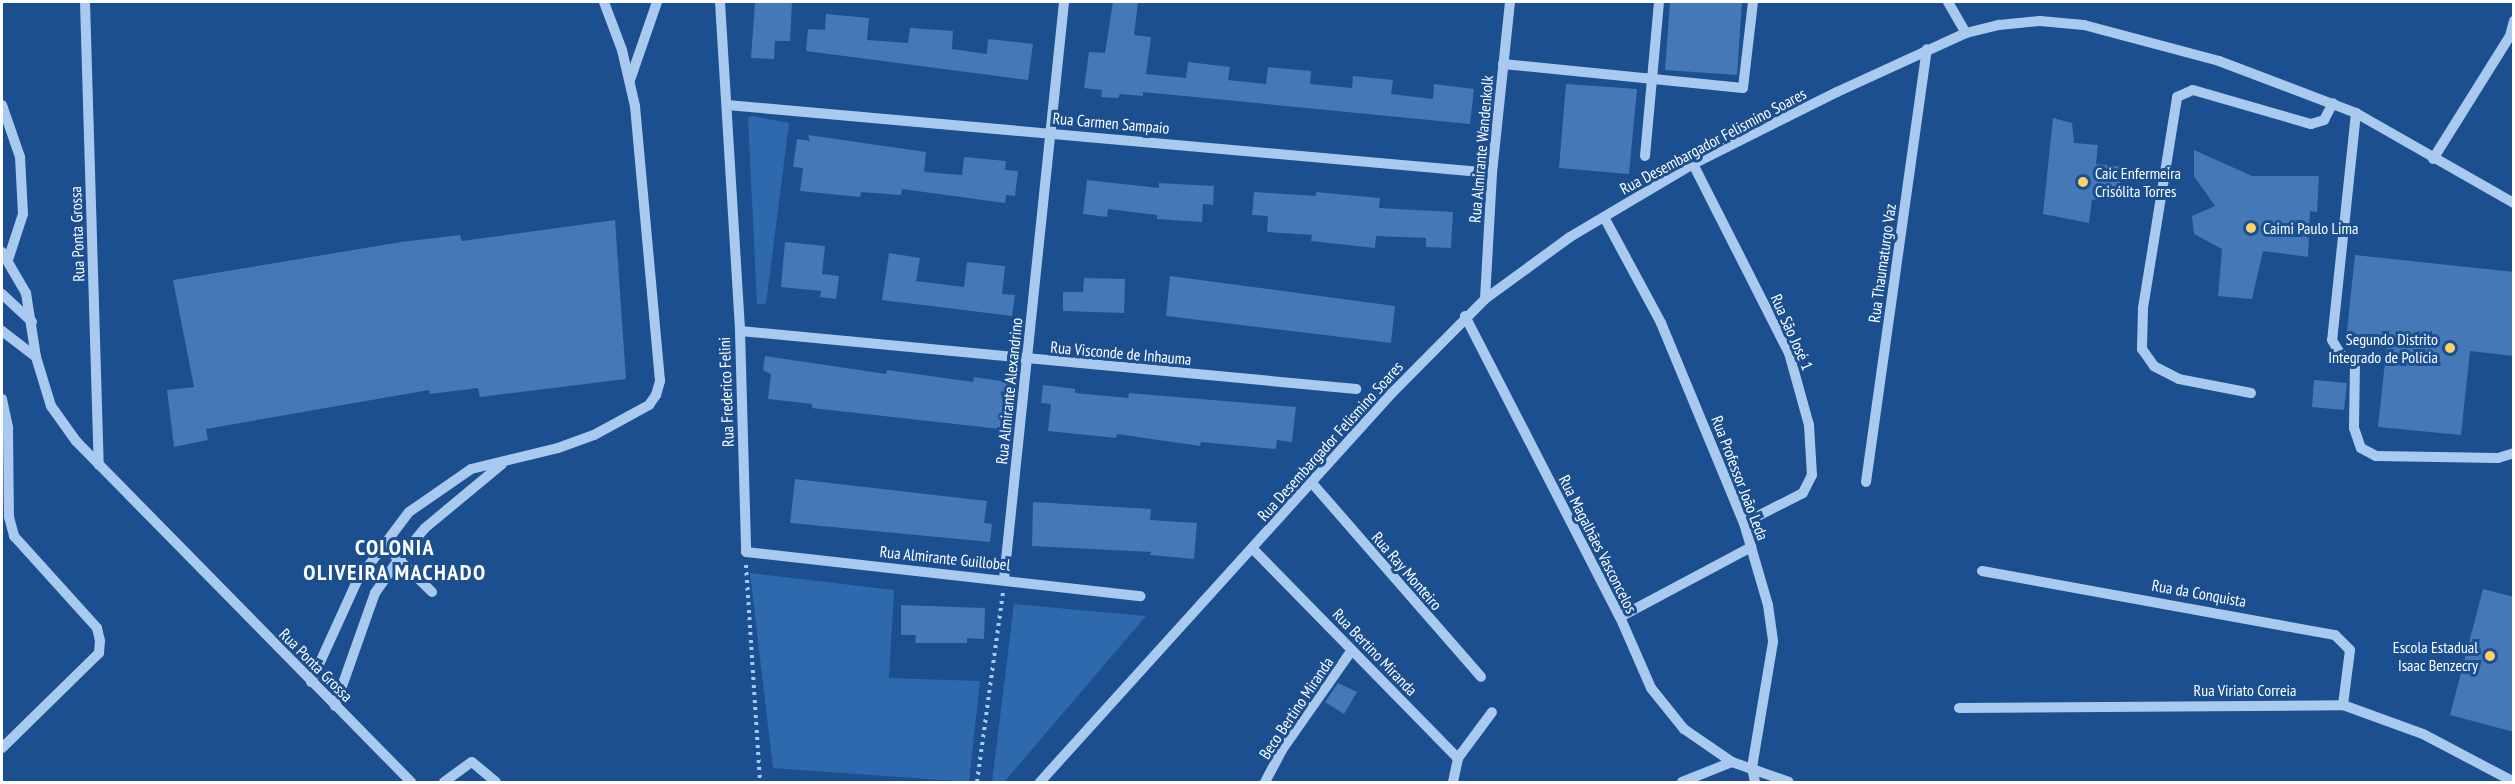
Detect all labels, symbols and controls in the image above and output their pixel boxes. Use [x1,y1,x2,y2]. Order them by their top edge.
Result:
street label: Rua Almirante Wandenkolk [1465,74,1497,224]
street label: Rua Desembargador Felismino Soares [1617,84,1809,198]
street label: Rua Carmen Sampaio [1052,108,1170,138]
place label: Caic Enfermeira Crisólita Torres [2095,163,2181,201]
marker: Caic Enfermeira Crisólita Torres [2076,175,2090,189]
street label: Rua Ponta Grossa [66,186,88,282]
street label: Rua Thaumaturgo Vaz [1864,202,1900,324]
place label: Caimi Paulo Lima [2263,218,2358,238]
marker: Caimi Paulo Lima [2244,221,2258,235]
street label: Rua São José 1 [1767,291,1817,373]
street label: Rua Almirante Alexandrino [992,316,1026,466]
place label: Segundo Distrito Integrado de Polícia [2328,329,2438,367]
street label: Rua Frederico Felini [714,337,738,447]
street label: Rua Visconde de Inhauma [1049,337,1193,369]
marker: Segundo Distrito Integrado de Polícia [2443,341,2457,355]
street label: Rua Desembargador Felismino Soares [1253,357,1407,525]
street label: Rua Professor João Leda [1707,413,1773,543]
street label: Rua Magalhães Vasconcelos [1555,472,1641,616]
street label: Rua Ray Monteiro [1368,528,1446,614]
district label: COLONIA OLIVEIRA MACHADO [303,534,487,586]
street label: Rua Almirante Guillobel [879,542,1011,574]
street label: Rua da Conquista [2150,575,2248,611]
street label: Rua Bertino Miranda [1329,605,1421,699]
street label: Rua Ponta Grossa [275,624,357,706]
place label: Escola Estadual Isaac Benzecry [2393,637,2478,675]
marker: Escola Estadual Isaac Benzecry [2483,649,2497,663]
street label: Beco Bertino Miranda [1255,653,1337,763]
street label: Rua Viriato Correia [2193,680,2297,700]

